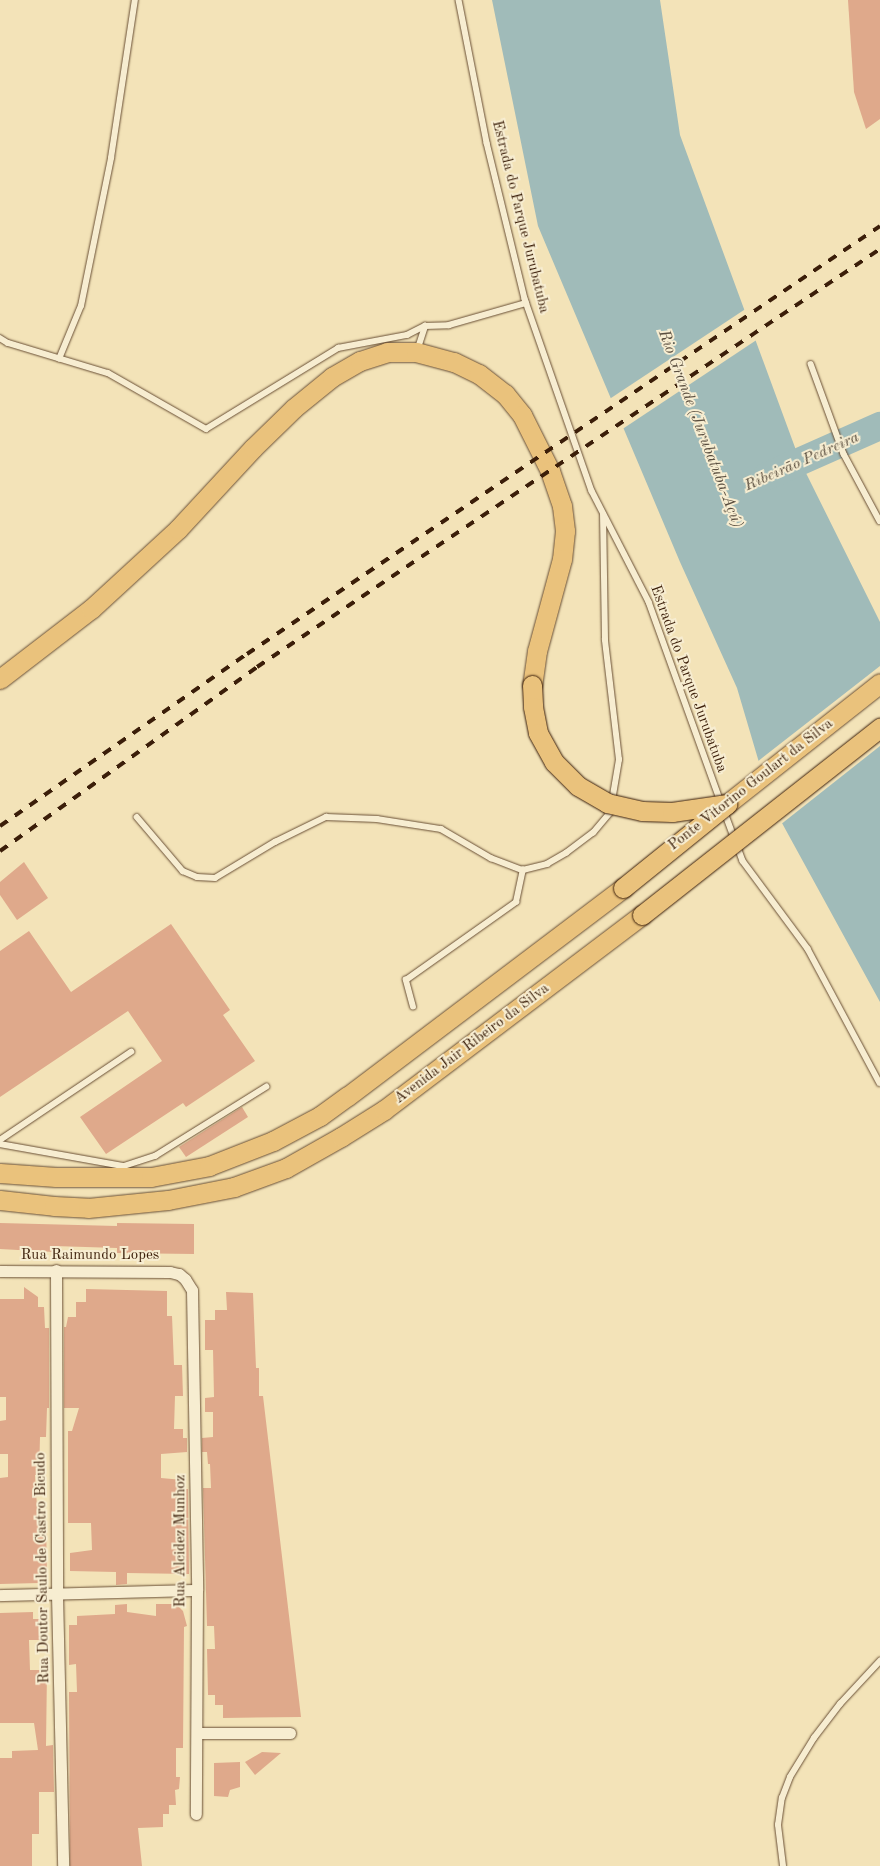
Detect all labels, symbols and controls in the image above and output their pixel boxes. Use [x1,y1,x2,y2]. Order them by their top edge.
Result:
street label: Estrada do Parque Jurubatuba [487,119,553,315]
water label: Rio Grande (Jurubatuba-Açú) [653,327,747,531]
water label: Ribeirão Pedreira [742,428,862,496]
street label: Estrada do Parque Jurubatuba [646,583,730,775]
street label: Ponte Vitorino Goulart da Silva [665,715,837,855]
street label: Avenida Jair Ribeiro da Silva [391,980,553,1108]
street label: Rua Raimundo Lopes [21,1247,159,1265]
street label: Rua Doutor Saulo de Castro Bicudo [32,1452,54,1684]
street label: Rua Alcidez Munhoz [172,1475,190,1607]

